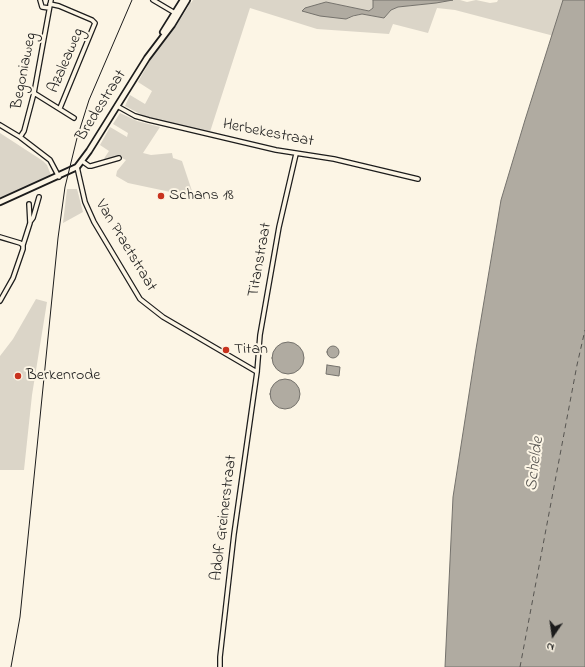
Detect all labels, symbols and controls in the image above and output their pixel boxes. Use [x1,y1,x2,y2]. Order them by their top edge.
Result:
street label: Azaleaweg [45,26,89,96]
street label: Begoniaweg [8,31,42,111]
street label: Bredestraat [73,67,131,145]
street label: Herbekestraat [221,116,315,152]
place label: Schans 18 [169,186,234,206]
marker: Schans 18 [156,191,166,201]
street label: Van Praetstraat [90,197,160,295]
street label: Titanstraat [245,221,277,299]
place label: Titan [234,340,268,360]
marker: Titan [221,345,231,355]
place label: Berkenrode [26,366,100,386]
marker: Berkenrode [13,371,23,381]
water label: Schelde [523,436,549,492]
street label: Adolf Greinerstraat [208,454,242,582]
north arrow [533,615,573,655]
text: N [545,638,556,655]

